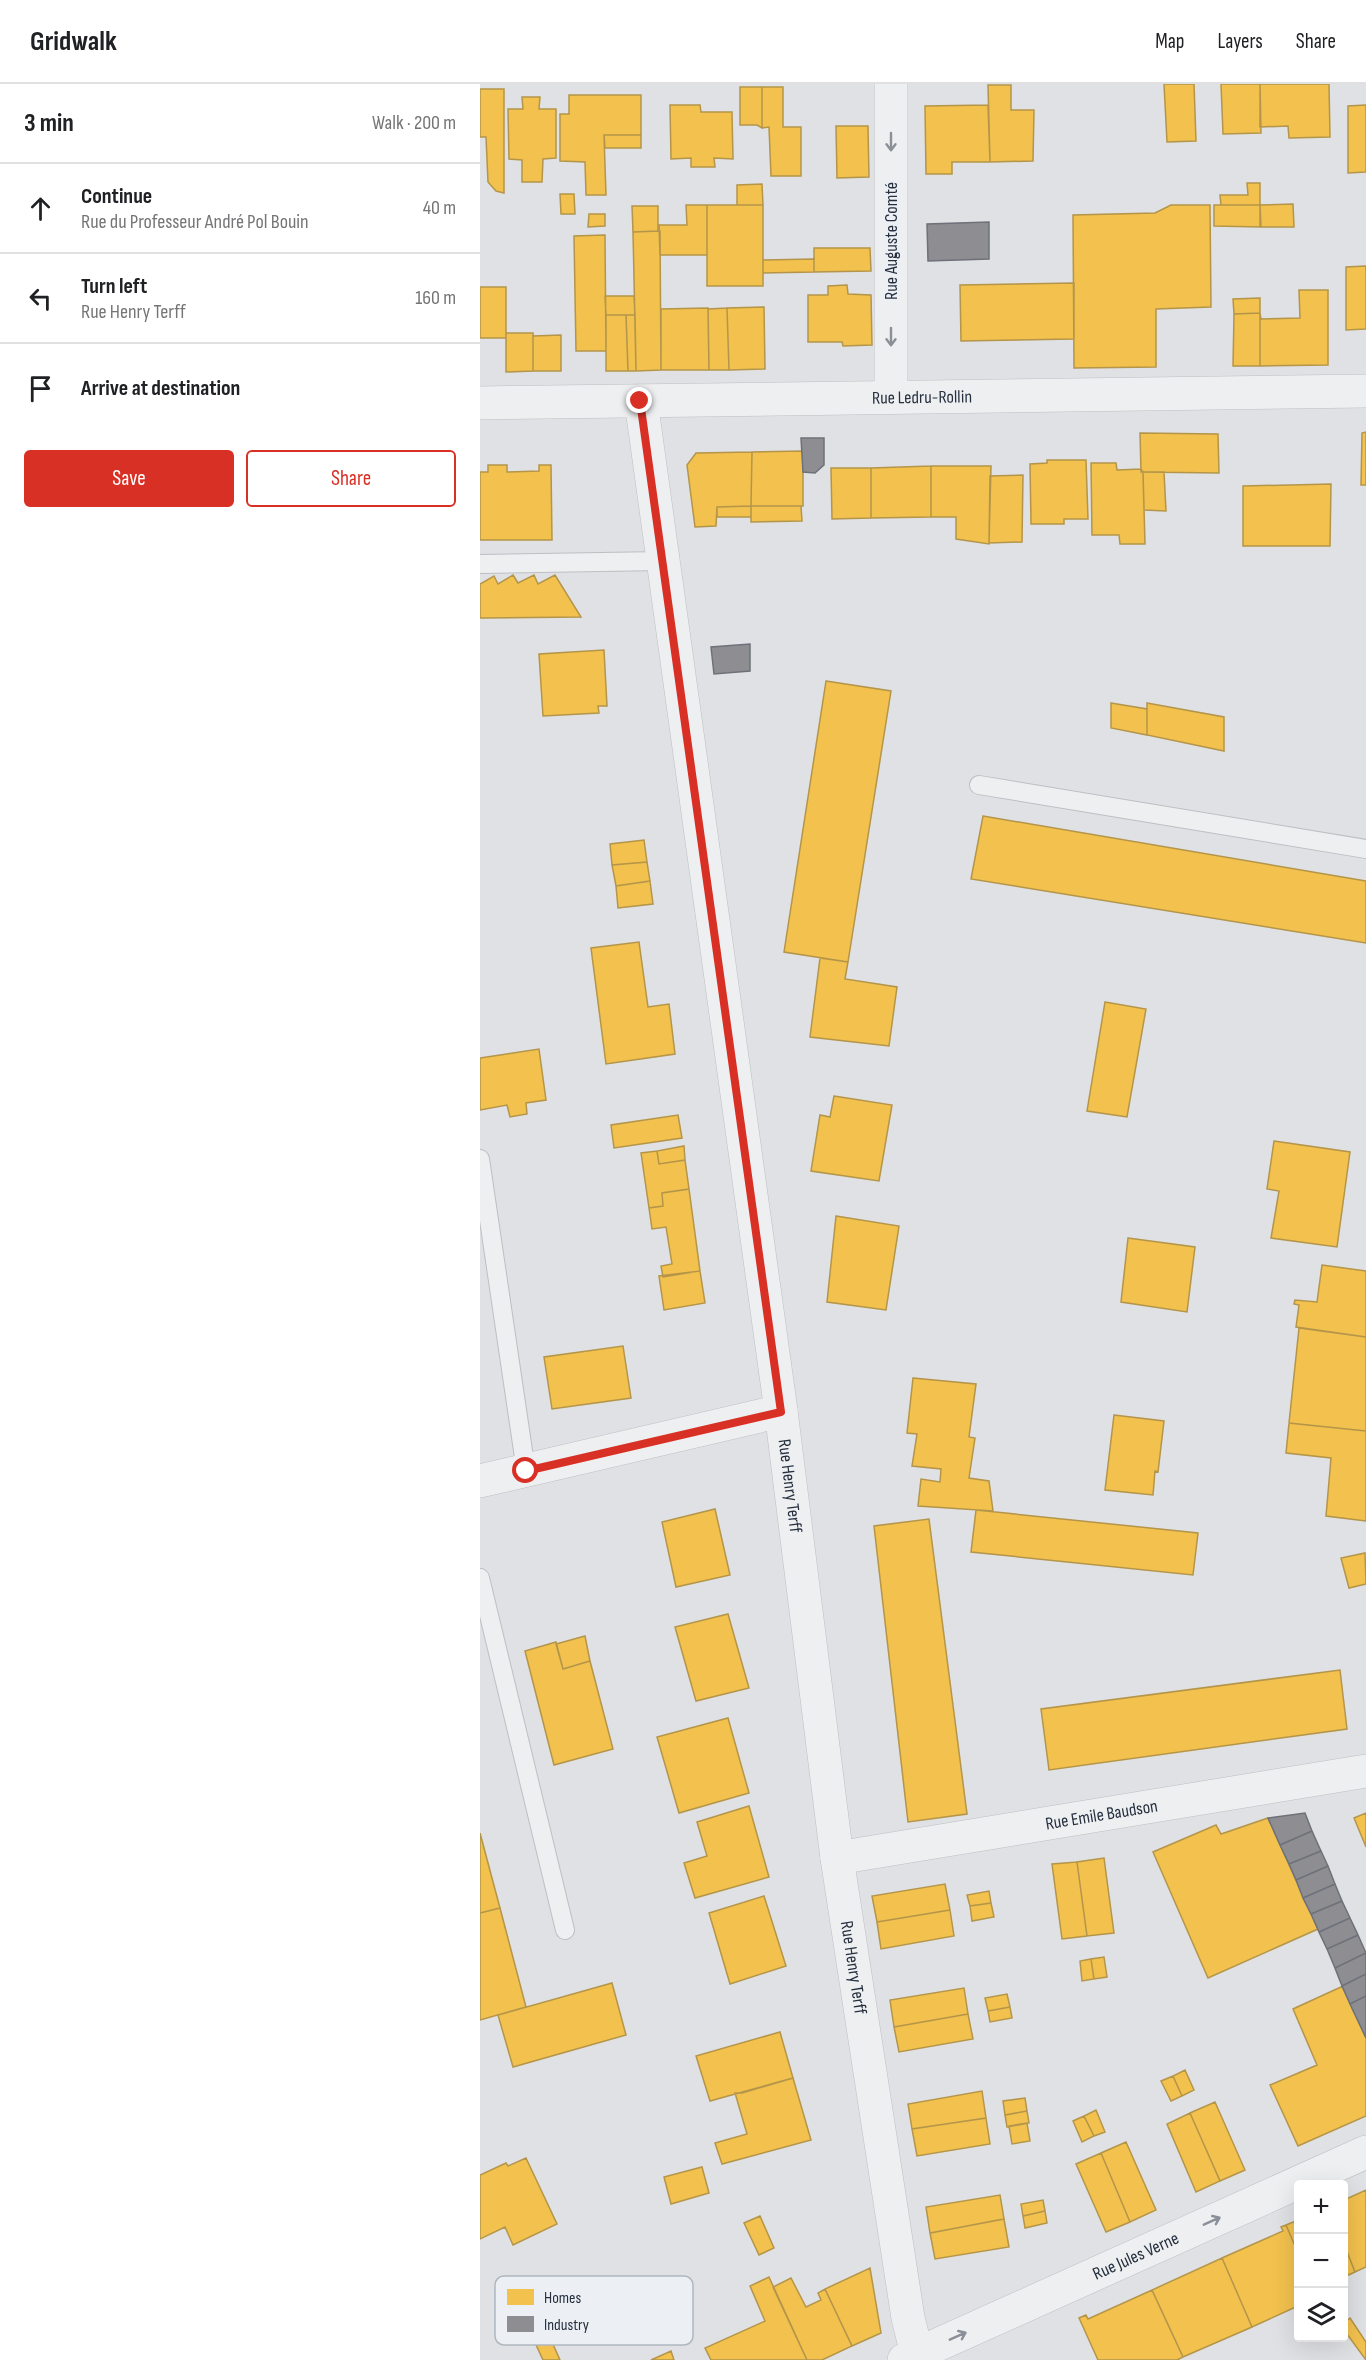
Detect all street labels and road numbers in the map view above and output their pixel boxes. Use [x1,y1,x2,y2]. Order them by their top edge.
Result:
street label: Rue Auguste Comté [881,182,902,300]
street label: Rue Ledru-Rollin [872,386,972,408]
street label: Rue Henry Terff [774,1438,807,1535]
street label: Rue Emile Baudson [1044,1795,1159,1834]
street label: Rue Henry Terff [836,1919,872,2016]
street label: Rue Jules Verne [1089,2227,1182,2284]

